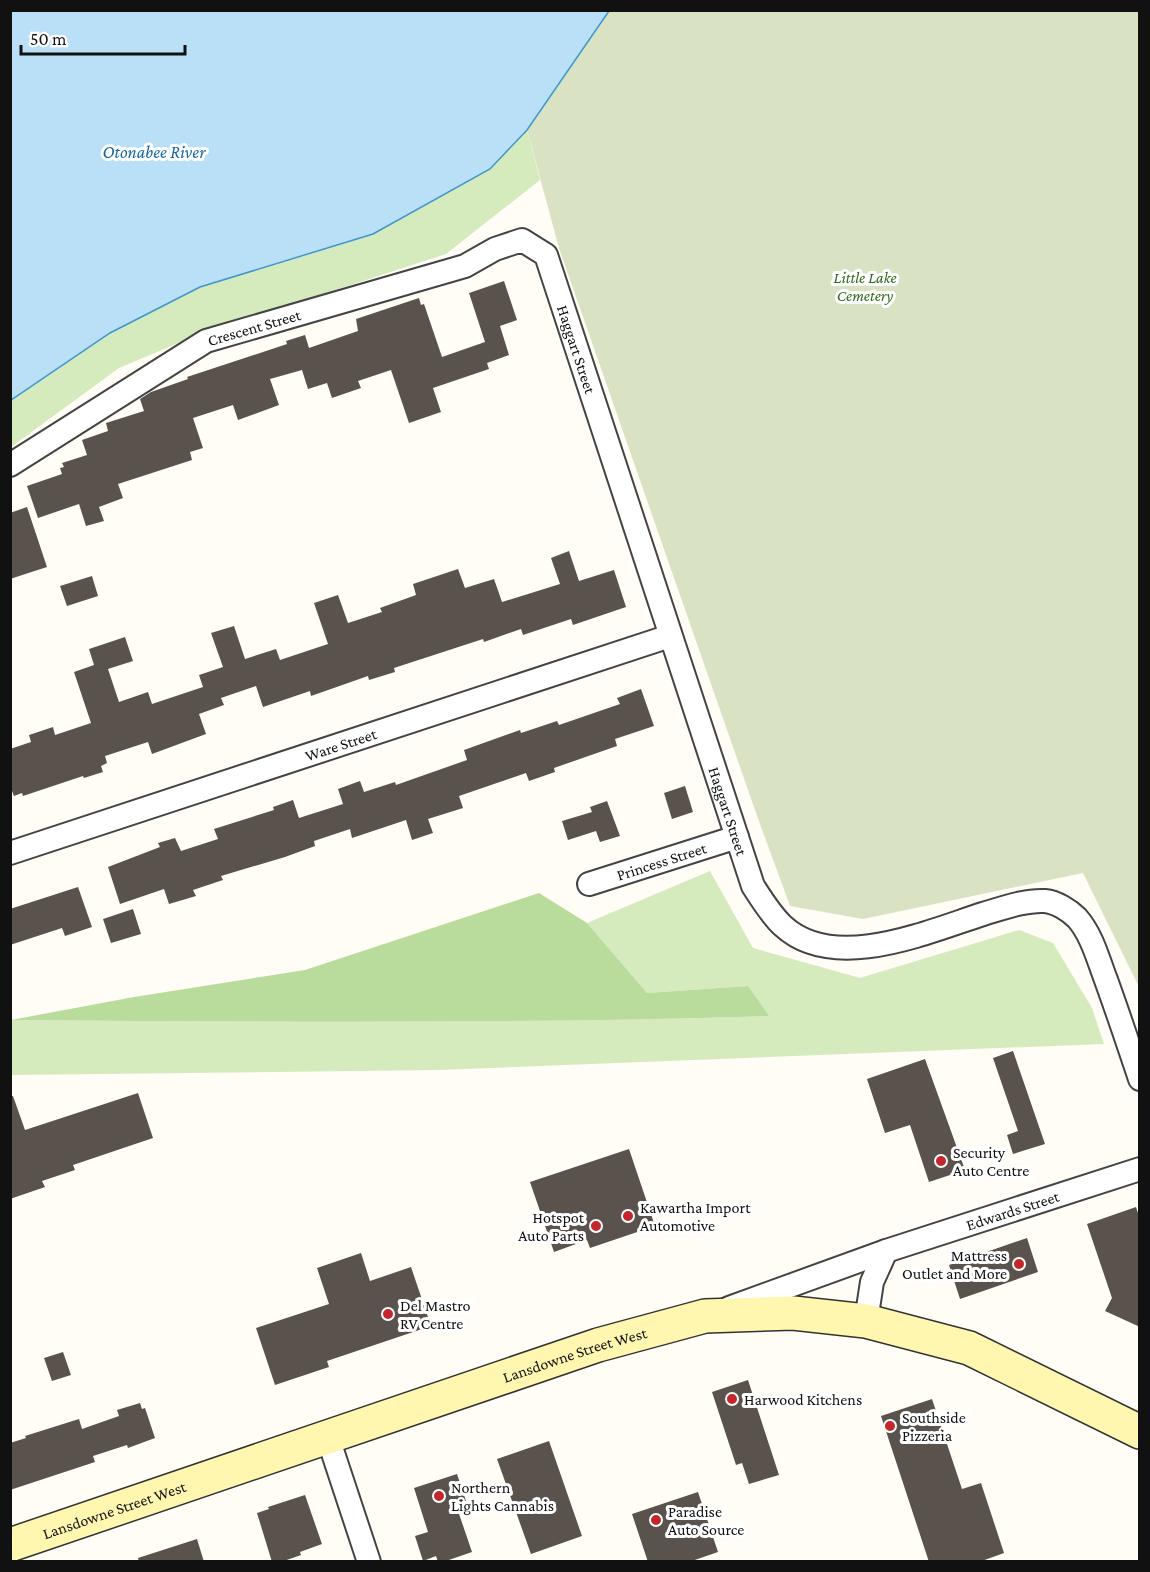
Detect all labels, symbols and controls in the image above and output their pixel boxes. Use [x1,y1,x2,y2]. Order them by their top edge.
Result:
scale bar [21,18,184,56]
text: 50 m [30,29,67,49]
water label: Otonabee River [103,142,206,162]
park label: Little Lake Cemetery [833,269,897,305]
street label: Haggart Street [554,303,600,396]
street label: Crescent Street [206,305,303,349]
street label: Ware Street [303,724,379,764]
street label: Haggart Street [706,765,751,858]
street label: Princess Street [614,839,709,883]
place label: Security Auto Centre [953,1144,1029,1179]
marker: Security Auto Centre [934,1154,948,1168]
street label: Edwards Street [964,1187,1062,1233]
place label: Kawartha Import Automotive [640,1199,751,1234]
place label: Hotspot Auto Parts [518,1209,585,1244]
marker: Kawartha Import Automotive [621,1209,635,1223]
marker: Hotspot Auto Parts [589,1219,603,1233]
place label: Mattress Outlet and More [902,1247,1007,1282]
marker: Mattress Outlet and More [1012,1257,1026,1271]
place label: Del Mastro RV Centre [400,1297,471,1332]
marker: Del Mastro RV Centre [381,1307,395,1321]
street label: Lansdowne Street West [500,1324,649,1385]
place label: Harwood Kitchens [744,1391,862,1408]
marker: Harwood Kitchens [725,1392,739,1406]
place label: Southside Pizzeria [902,1409,966,1444]
marker: Southside Pizzeria [883,1419,897,1433]
street label: Lansdowne Street West [40,1477,189,1542]
place label: Northern Lights Cannabis [451,1479,554,1515]
marker: Northern Lights Cannabis [432,1489,446,1503]
place label: Paradise Auto Source [668,1503,744,1538]
marker: Paradise Auto Source [649,1513,663,1527]

